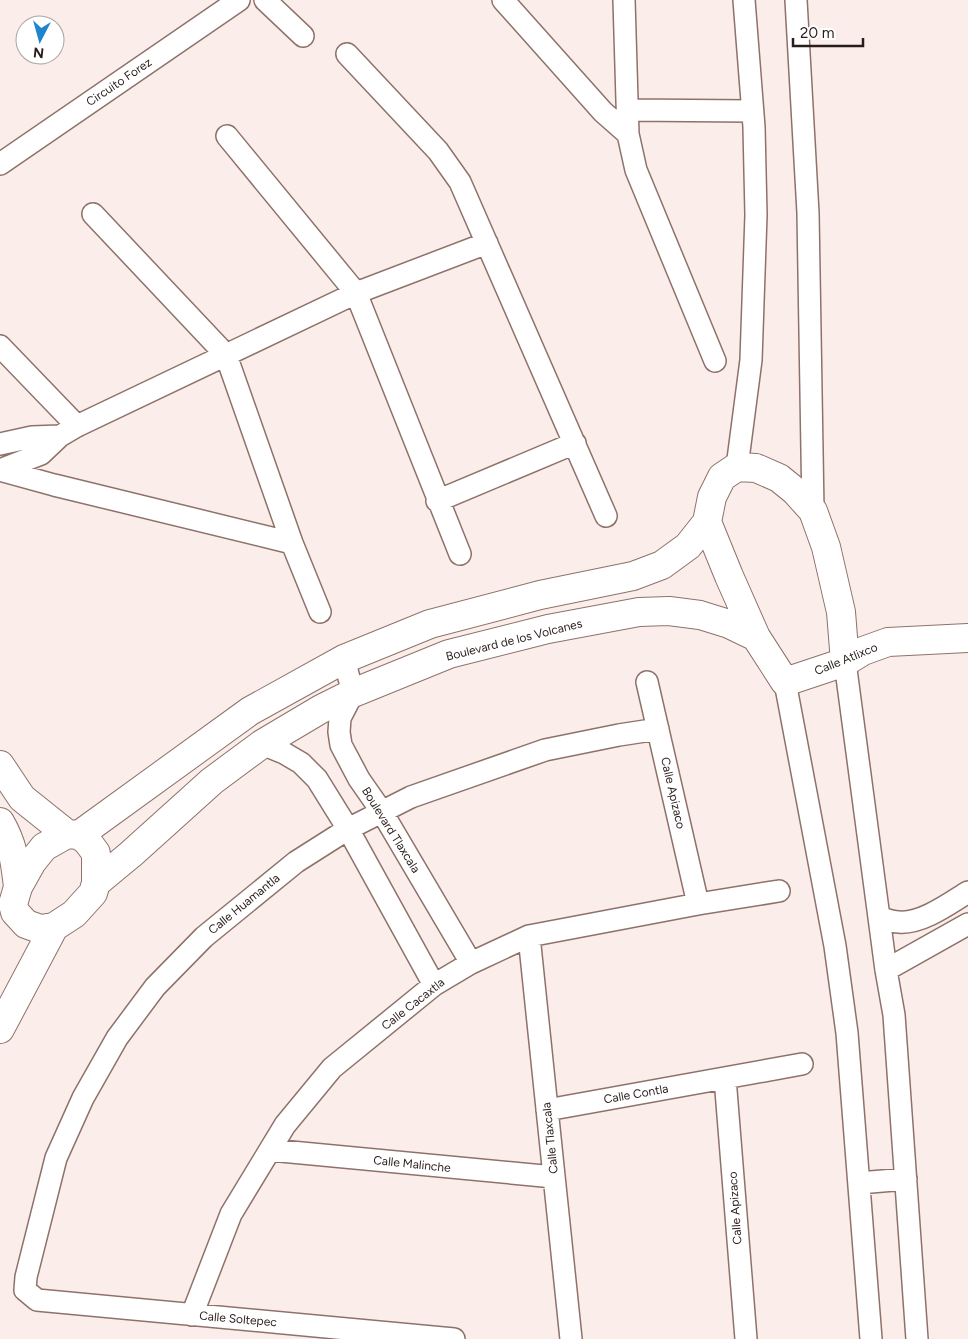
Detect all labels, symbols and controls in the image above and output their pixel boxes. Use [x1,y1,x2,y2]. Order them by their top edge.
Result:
north arrow [15,15,65,65]
scale bar [793,15,863,47]
text: 20 m [800,24,834,42]
text: N [32,43,45,61]
street label: Circuito Forez [84,55,154,109]
street label: Boulevard de los Volcanes [444,616,584,664]
street label: Calle Atlixco [812,640,880,678]
street label: Calle Apizaco [658,756,688,830]
street label: Boulevard Tlaxcala [359,784,423,876]
street label: Calle Huamantla [206,871,282,937]
street label: Calle Cacaxtla [379,975,447,1033]
street label: Calle Contla [603,1081,669,1107]
street label: Calle Tlaxcala [539,1101,561,1175]
street label: Calle Malinche [373,1153,452,1175]
street label: Calle Apizaco [725,1171,745,1245]
street label: Calle Soltepec [199,1309,278,1329]

